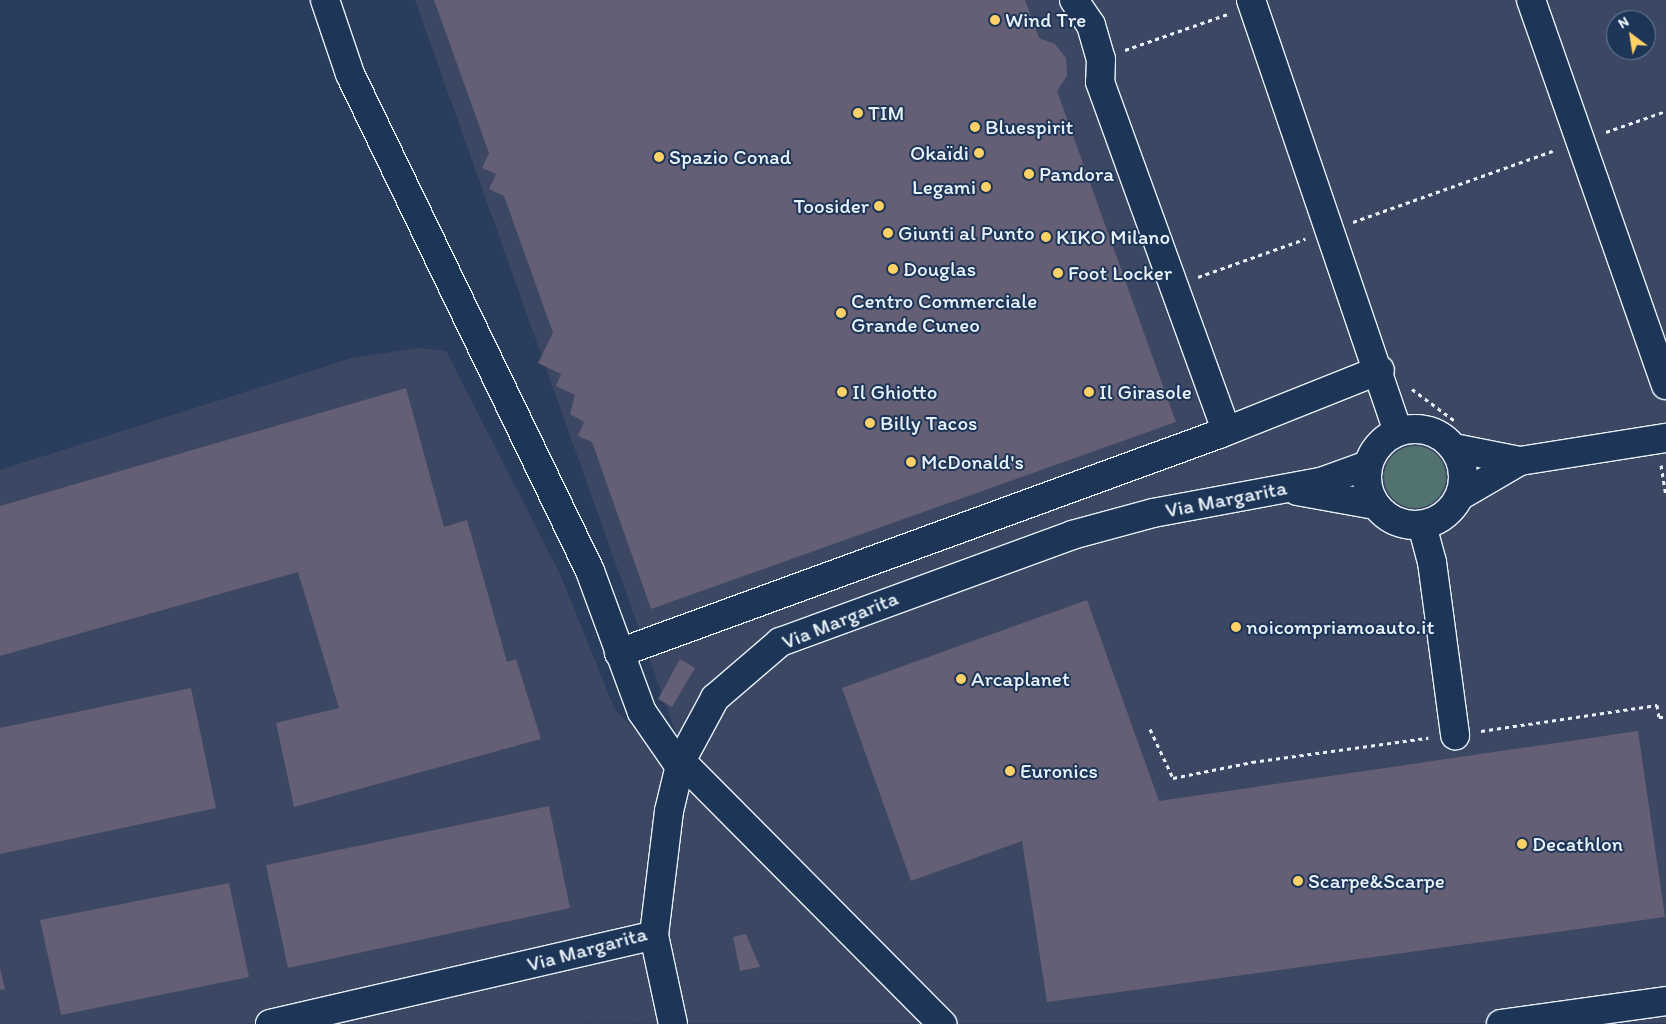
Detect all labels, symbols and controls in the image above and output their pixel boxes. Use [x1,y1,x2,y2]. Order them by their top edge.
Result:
place label: Wind Tre [1005,7,1085,33]
north arrow [1606,10,1656,60]
text: N [1615,13,1632,32]
marker: Wind Tre [989,14,1001,26]
place label: TIM [868,100,905,126]
marker: TIM [852,107,864,119]
place label: Bluespirit [985,114,1073,140]
marker: Bluespirit [969,121,981,133]
place label: Okaïdi [910,140,969,166]
place label: Spazio Conad [669,144,791,170]
marker: Okaïdi [973,147,985,159]
marker: Spazio Conad [653,151,665,163]
place label: Pandora [1039,161,1114,187]
marker: Pandora [1023,168,1035,180]
place label: Legami [912,174,976,200]
marker: Legami [980,181,992,193]
place label: Toosider [794,193,869,219]
marker: Toosider [873,200,885,212]
place label: Giunti al Punto [898,220,1035,246]
place label: KIKO Milano [1056,224,1170,250]
marker: Giunti al Punto [882,227,894,239]
marker: KIKO Milano [1040,231,1052,243]
place label: Douglas [903,256,976,282]
place label: Foot Locker [1068,260,1172,286]
marker: Douglas [887,263,899,275]
marker: Foot Locker [1052,267,1064,279]
place label: Centro Commerciale Grande Cuneo [851,288,1037,338]
marker: Centro Commerciale Grande Cuneo [835,307,847,319]
place label: Il Ghiotto [852,379,938,405]
place label: Il Girasole [1099,379,1192,405]
marker: Il Ghiotto [836,386,848,398]
marker: Il Girasole [1083,386,1095,398]
place label: Billy Tacos [880,410,976,436]
marker: Billy Tacos [864,417,876,429]
place label: McDonald's [921,449,1024,475]
marker: McDonald's [905,456,917,468]
street label: Via Margarita [1164,475,1288,523]
street label: Via Margarita [779,585,901,655]
place label: noicompriamoauto.it [1246,614,1434,640]
marker: noicompriamoauto.it [1230,621,1242,633]
place label: Arcaplanet [971,666,1070,692]
marker: Arcaplanet [955,673,967,685]
place label: Euronics [1020,758,1098,784]
marker: Euronics [1004,765,1016,777]
place label: Decathlon [1532,831,1623,857]
marker: Decathlon [1516,838,1528,850]
place label: Scarpe&Scarpe [1308,868,1445,894]
marker: Scarpe&Scarpe [1292,875,1304,887]
street label: Via Margarita [525,921,649,977]

